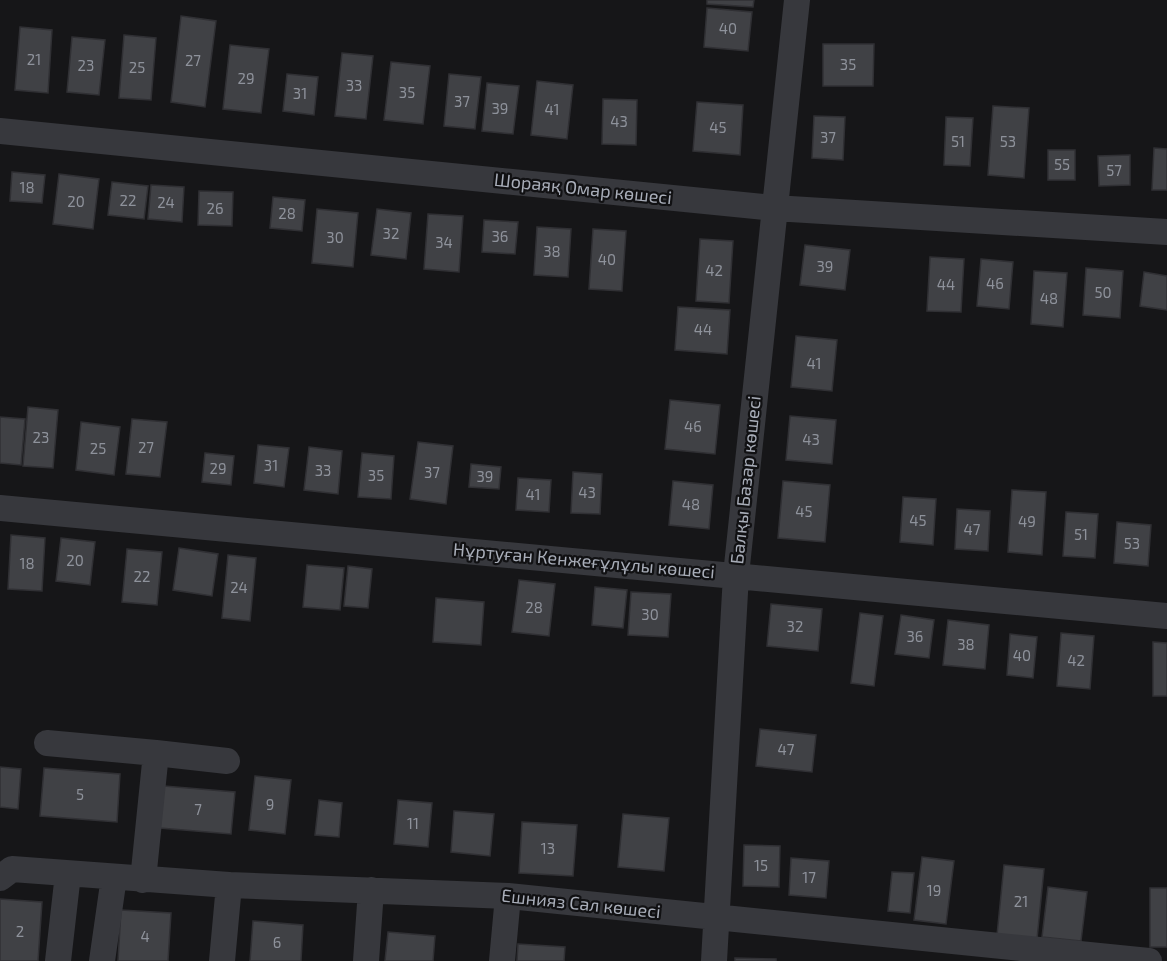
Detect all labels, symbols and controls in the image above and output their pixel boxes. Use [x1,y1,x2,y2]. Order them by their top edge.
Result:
house number: 40 [719,19,737,37]
house number: 21 [27,50,41,68]
house number: 27 [185,51,201,69]
house number: 35 [840,55,856,73]
house number: 23 [78,56,94,74]
house number: 25 [129,58,145,76]
house number: 29 [237,69,255,87]
house number: 33 [346,76,362,94]
house number: 35 [399,83,415,101]
house number: 31 [293,84,307,102]
house number: 37 [454,92,470,110]
house number: 39 [492,99,508,117]
house number: 41 [544,100,560,118]
house number: 43 [610,112,628,130]
house number: 45 [709,118,727,136]
house number: 37 [820,128,836,146]
house number: 51 [951,132,965,150]
house number: 53 [1000,132,1016,150]
house number: 55 [1054,155,1070,173]
house number: 57 [1106,161,1122,179]
street label: Шораяқ Омар көшесі [493,168,673,208]
house number: 18 [19,178,35,196]
house number: 22 [120,191,136,209]
house number: 20 [67,192,85,210]
house number: 24 [157,193,175,211]
house number: 26 [206,199,224,217]
house number: 28 [278,204,296,222]
house number: 32 [383,224,399,242]
house number: 36 [492,227,508,245]
house number: 30 [326,228,344,246]
house number: 34 [435,233,453,251]
house number: 38 [543,242,561,260]
house number: 40 [598,250,616,268]
house number: 39 [817,257,833,275]
house number: 42 [705,261,723,279]
house number: 46 [986,274,1004,292]
house number: 44 [937,275,955,293]
house number: 50 [1094,283,1112,301]
house number: 48 [1040,289,1058,307]
house number: 44 [694,320,712,338]
house number: 41 [806,354,822,372]
street label: Балқы Базар көшесі [725,395,765,565]
house number: 46 [684,417,702,435]
house number: 23 [33,428,49,446]
house number: 43 [802,430,820,448]
house number: 27 [138,438,154,456]
house number: 25 [90,439,106,457]
house number: 31 [264,456,278,474]
house number: 29 [209,459,227,477]
house number: 33 [315,461,331,479]
house number: 37 [424,463,440,481]
house number: 35 [368,466,384,484]
house number: 39 [477,467,493,485]
house number: 43 [578,483,596,501]
house number: 41 [525,485,541,503]
house number: 48 [682,495,700,513]
house number: 45 [795,502,813,520]
house number: 45 [909,511,927,529]
house number: 49 [1018,512,1036,530]
house number: 47 [964,520,981,538]
house number: 51 [1074,525,1088,543]
house number: 53 [1124,534,1140,552]
street label: Нұртуған Кенжеғұлұлы көшесі [452,538,716,582]
house number: 20 [66,551,84,569]
house number: 18 [19,554,35,572]
house number: 22 [134,567,150,585]
house number: 24 [230,578,248,596]
house number: 28 [525,598,543,616]
house number: 30 [641,605,659,623]
house number: 32 [787,617,803,635]
house number: 36 [907,627,923,645]
house number: 38 [957,635,975,653]
house number: 40 [1013,646,1031,664]
house number: 42 [1067,651,1085,669]
house number: 47 [778,740,795,758]
house number: 5 [76,785,84,803]
house number: 9 [266,795,274,813]
house number: 7 [194,800,202,818]
house number: 11 [407,814,419,832]
house number: 13 [541,839,555,857]
house number: 15 [754,856,768,874]
house number: 17 [802,868,816,886]
house number: 19 [927,881,941,899]
street label: Ешнияз Сал көшесі [500,884,662,922]
house number: 21 [1014,892,1028,910]
house number: 2 [16,922,24,940]
house number: 4 [140,927,150,945]
house number: 6 [273,933,281,951]

